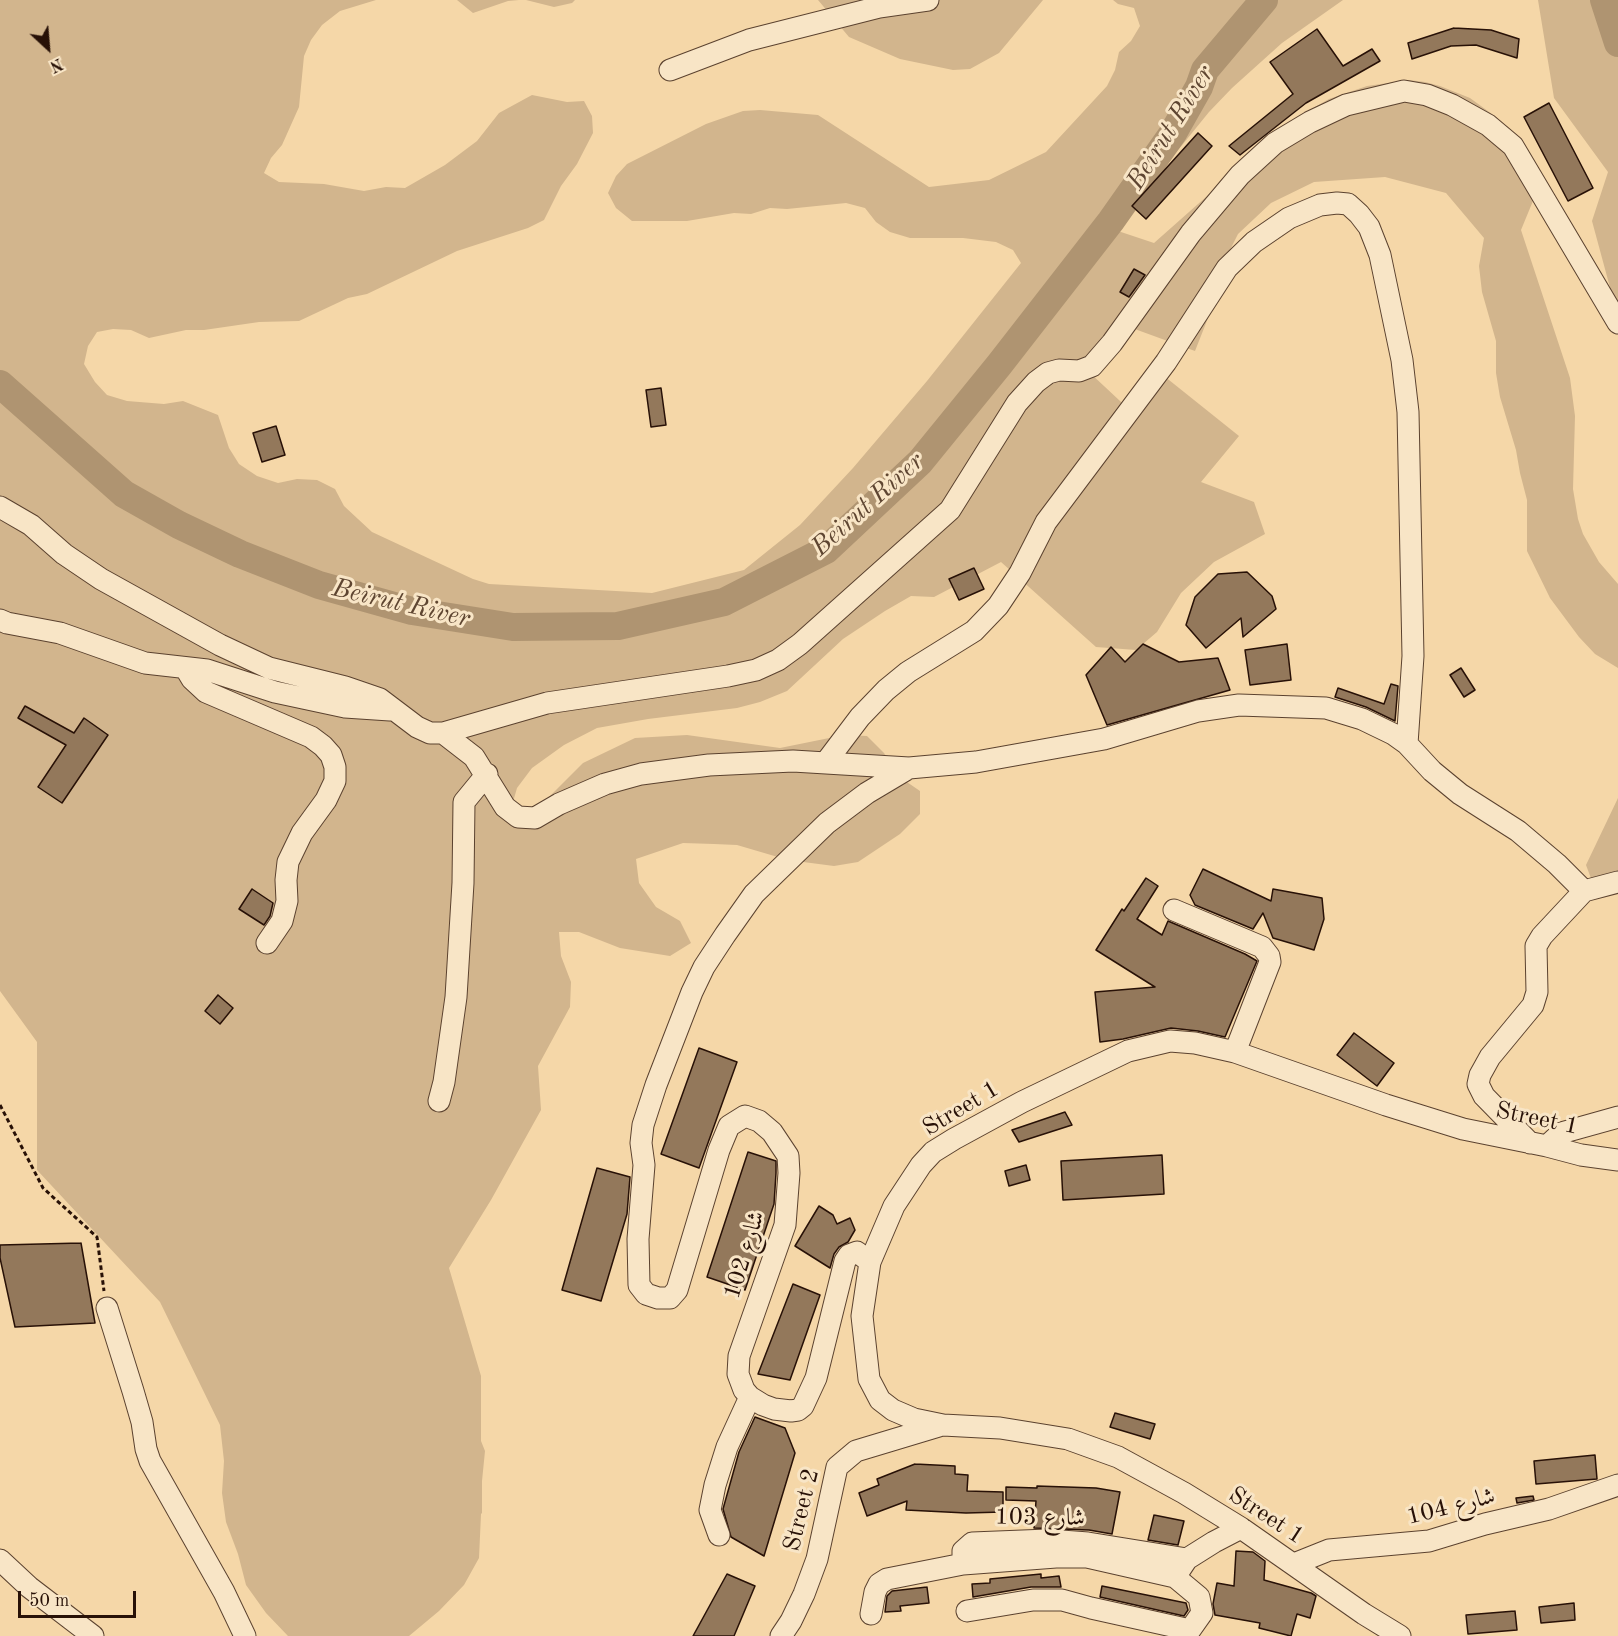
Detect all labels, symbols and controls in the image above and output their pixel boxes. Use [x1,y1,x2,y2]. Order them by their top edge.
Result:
north arrow [18,18,78,78]
text: N [47,54,65,74]
water label: Beirut River [1121,60,1221,196]
water label: Beirut River [805,446,931,564]
water label: Beirut River [329,573,473,635]
street label: Street 1 [917,1075,1005,1143]
street label: Street 1 [1493,1096,1581,1142]
street label: شارع 102 [718,1208,772,1302]
street label: Street 2 [778,1466,826,1554]
street label: Street 1 [1223,1481,1309,1551]
street label: شارع 104 [1404,1482,1498,1532]
street label: شارع 103 [995,1503,1085,1533]
scale bar [21,1579,140,1617]
text: 50 m [29,1592,69,1610]

